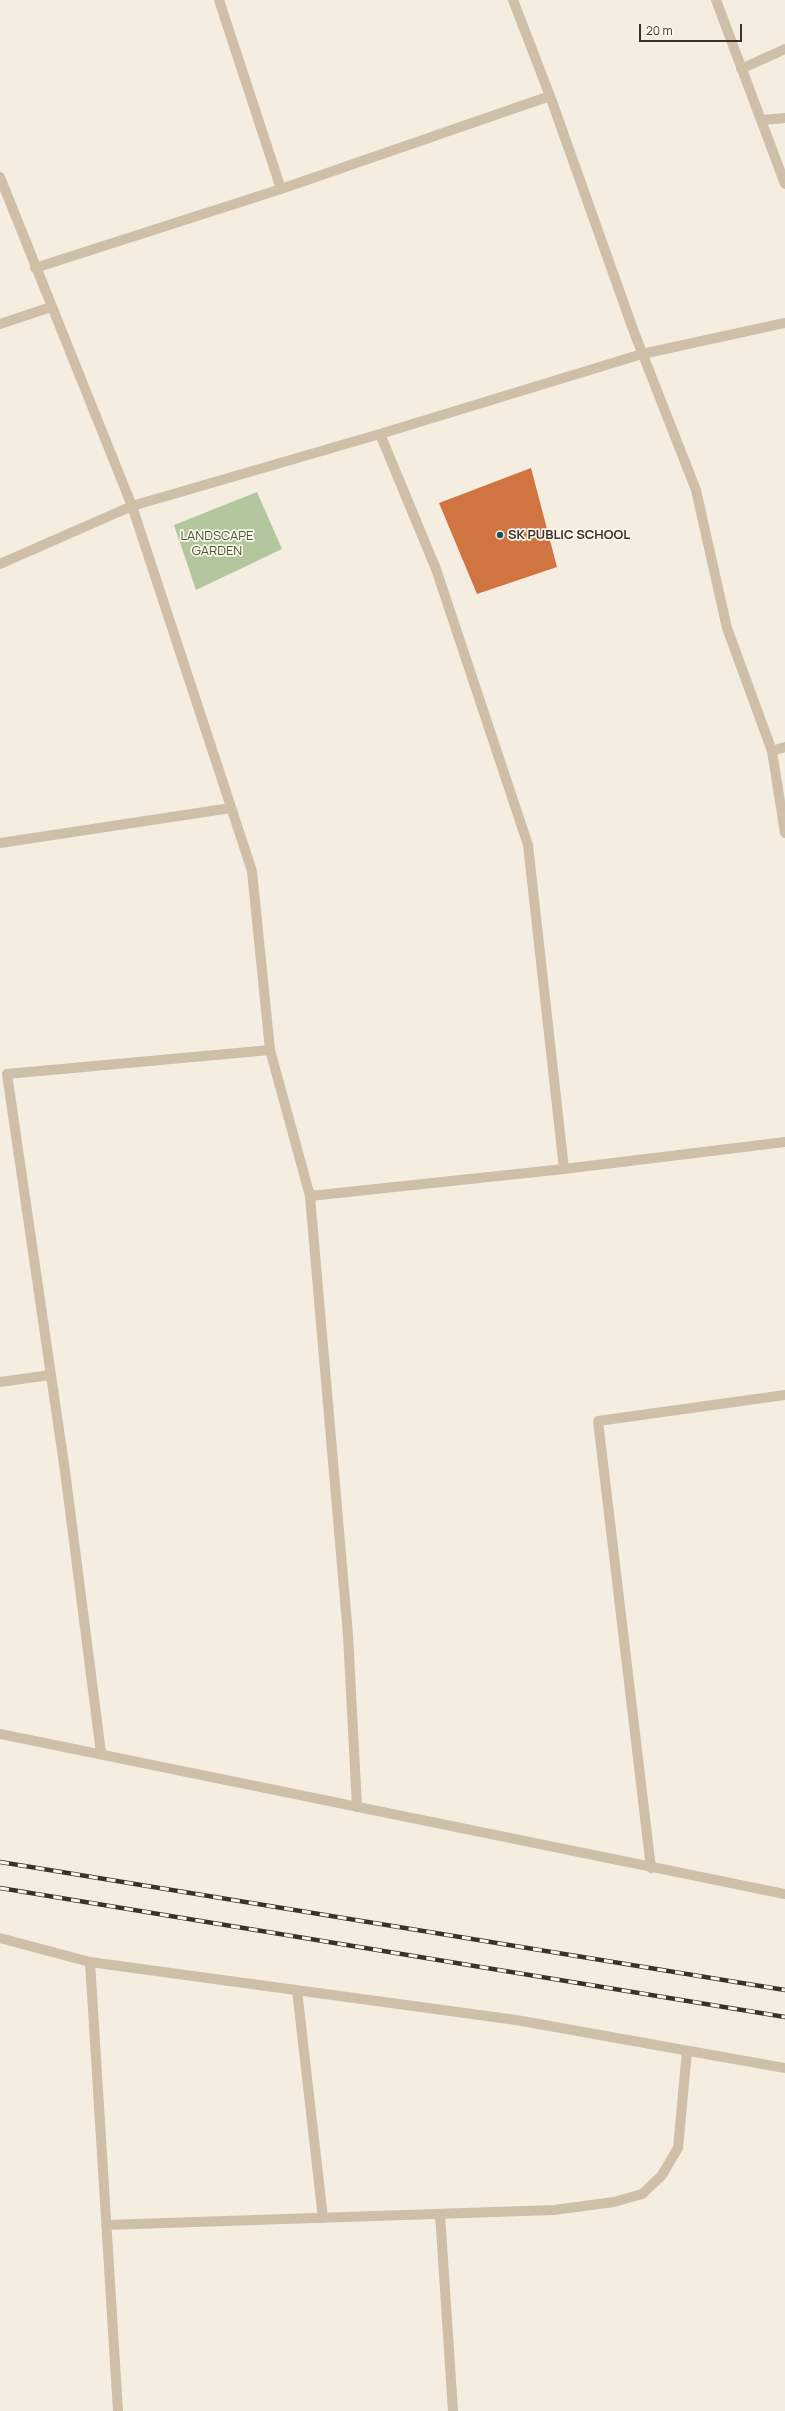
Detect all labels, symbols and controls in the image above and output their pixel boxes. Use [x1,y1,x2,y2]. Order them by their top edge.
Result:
scale bar [641,16,744,42]
text: 20 m [646,22,673,39]
place label: SK PUBLIC SCHOOL [508,527,630,543]
park label: LANDSCAPE GARDEN [180,528,254,559]
marker: SK PUBLIC SCHOOL [495,530,505,540]

